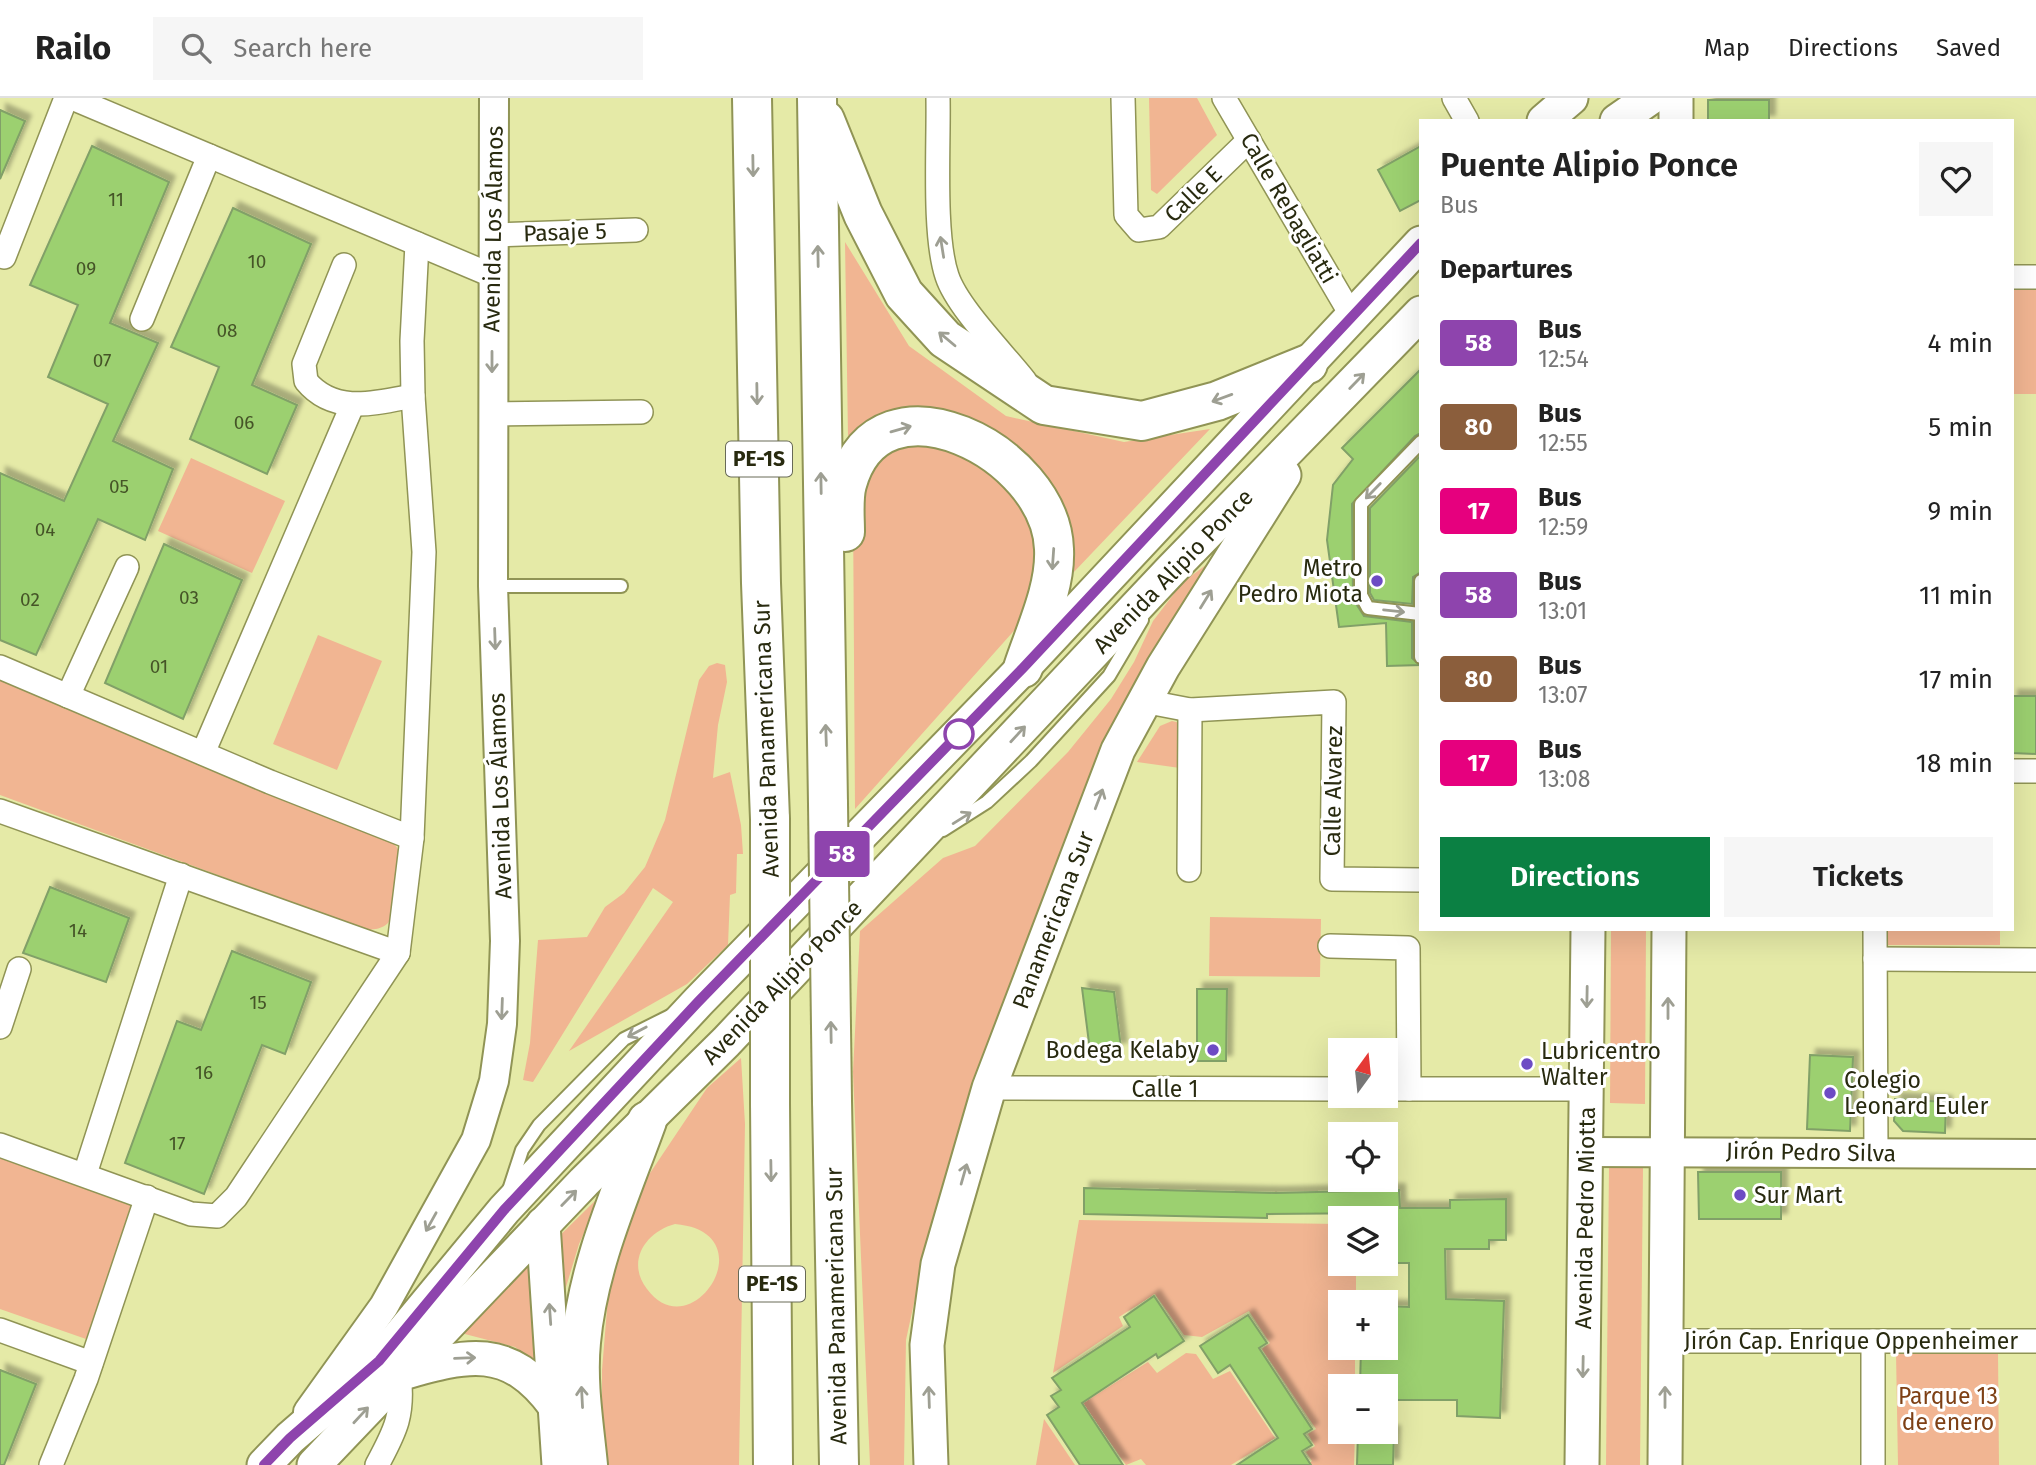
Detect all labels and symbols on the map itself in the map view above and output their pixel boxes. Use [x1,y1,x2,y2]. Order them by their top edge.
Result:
street label: Avenida Los Álamos [476,125,509,333]
street label: Calle Rebagliatti [1234,128,1344,288]
one-way arrow [746,154,760,177]
street label: Calle E [1158,160,1228,228]
house number: 11 [108,188,124,211]
street label: Pasaje 5 [523,217,607,247]
one-way arrow [936,236,949,259]
one-way arrow [812,245,825,268]
house number: 10 [248,250,266,273]
house number: 09 [76,257,96,280]
house number: 08 [216,319,238,342]
one-way arrow [939,331,957,347]
house number: 07 [93,349,111,372]
one-way arrow [485,350,499,373]
one-way arrow [1348,373,1365,390]
one-way arrow [751,382,764,405]
one-way arrow [1212,393,1234,406]
house number: 06 [234,411,254,434]
one-way arrow [889,422,912,435]
road number: PE-1S [726,442,792,476]
one-way arrow [814,472,828,495]
house number: 05 [109,475,129,498]
one-way arrow [1365,482,1382,499]
street label: Avenida Alipio Ponce [1087,483,1259,659]
house number: 04 [35,518,55,541]
one-way arrow [1046,547,1059,570]
place label: Metro Pedro Miota [1238,554,1363,608]
marker: Metro Pedro Miota [1369,573,1385,589]
house number: 03 [179,586,199,609]
house number: 02 [20,588,40,611]
one-way arrow [1200,589,1214,609]
street label: Avenida Panamericana Sur [747,600,785,878]
one-way arrow [1382,605,1405,618]
one-way arrow [488,627,501,650]
house number: 01 [150,655,168,678]
street label: Avenida Los Álamos [481,692,518,900]
unlabelled marker [944,719,974,749]
one-way arrow [820,724,833,747]
street label: Calle Alvarez [1318,725,1348,857]
one-way arrow [1009,726,1026,743]
one-way arrow [1094,788,1107,810]
one-way arrow [951,811,971,825]
street label: Panamericana Sur [1006,827,1100,1013]
line badge: 58 [810,831,874,877]
street label: Avenida Alipio Ponce [696,894,868,1070]
house number: 14 [69,919,87,942]
one-way arrow [1580,986,1594,1009]
house number: 15 [249,991,267,1014]
one-way arrow [496,997,509,1020]
one-way arrow [1661,997,1675,1020]
one-way arrow [825,1021,838,1044]
one-way arrow [627,1026,648,1040]
place label: Bodega Kelaby [1045,1036,1200,1064]
place label: Lubricentro Walter [1541,1037,1661,1091]
north arrow [1328,1038,1398,1108]
marker: Bodega Kelaby [1205,1042,1221,1058]
marker: Lubricentro Walter [1519,1056,1535,1072]
house number: 16 [195,1061,213,1084]
place label: Colegio Leonard Euler [1844,1066,1988,1120]
street label: Calle 1 [1132,1075,1198,1103]
marker: Colegio Leonard Euler [1822,1085,1838,1101]
street label: Avenida Pedro Miotta [1569,1106,1601,1330]
house number: 17 [169,1132,185,1155]
street label: Jirón Pedro Silva [1726,1137,1896,1167]
one-way arrow [764,1159,778,1182]
one-way arrow [958,1163,971,1185]
street label: Avenida Panamericana Sur [820,1167,852,1445]
place label: Sur Mart [1754,1181,1843,1209]
marker: Sur Mart [1732,1187,1748,1203]
one-way arrow [560,1190,577,1207]
one-way arrow [424,1211,438,1231]
road number: PE-1S [739,1266,805,1302]
one-way arrow [543,1303,556,1325]
street label: Jirón Cap. Enrique Oppenheimer [1684,1327,2018,1355]
one-way arrow [453,1352,476,1365]
one-way arrow [1576,1355,1590,1378]
park label: Parque 13 de enero [1898,1382,1998,1436]
one-way arrow [575,1386,588,1409]
one-way arrow [922,1386,935,1409]
one-way arrow [1658,1386,1672,1409]
one-way arrow [352,1407,369,1424]

